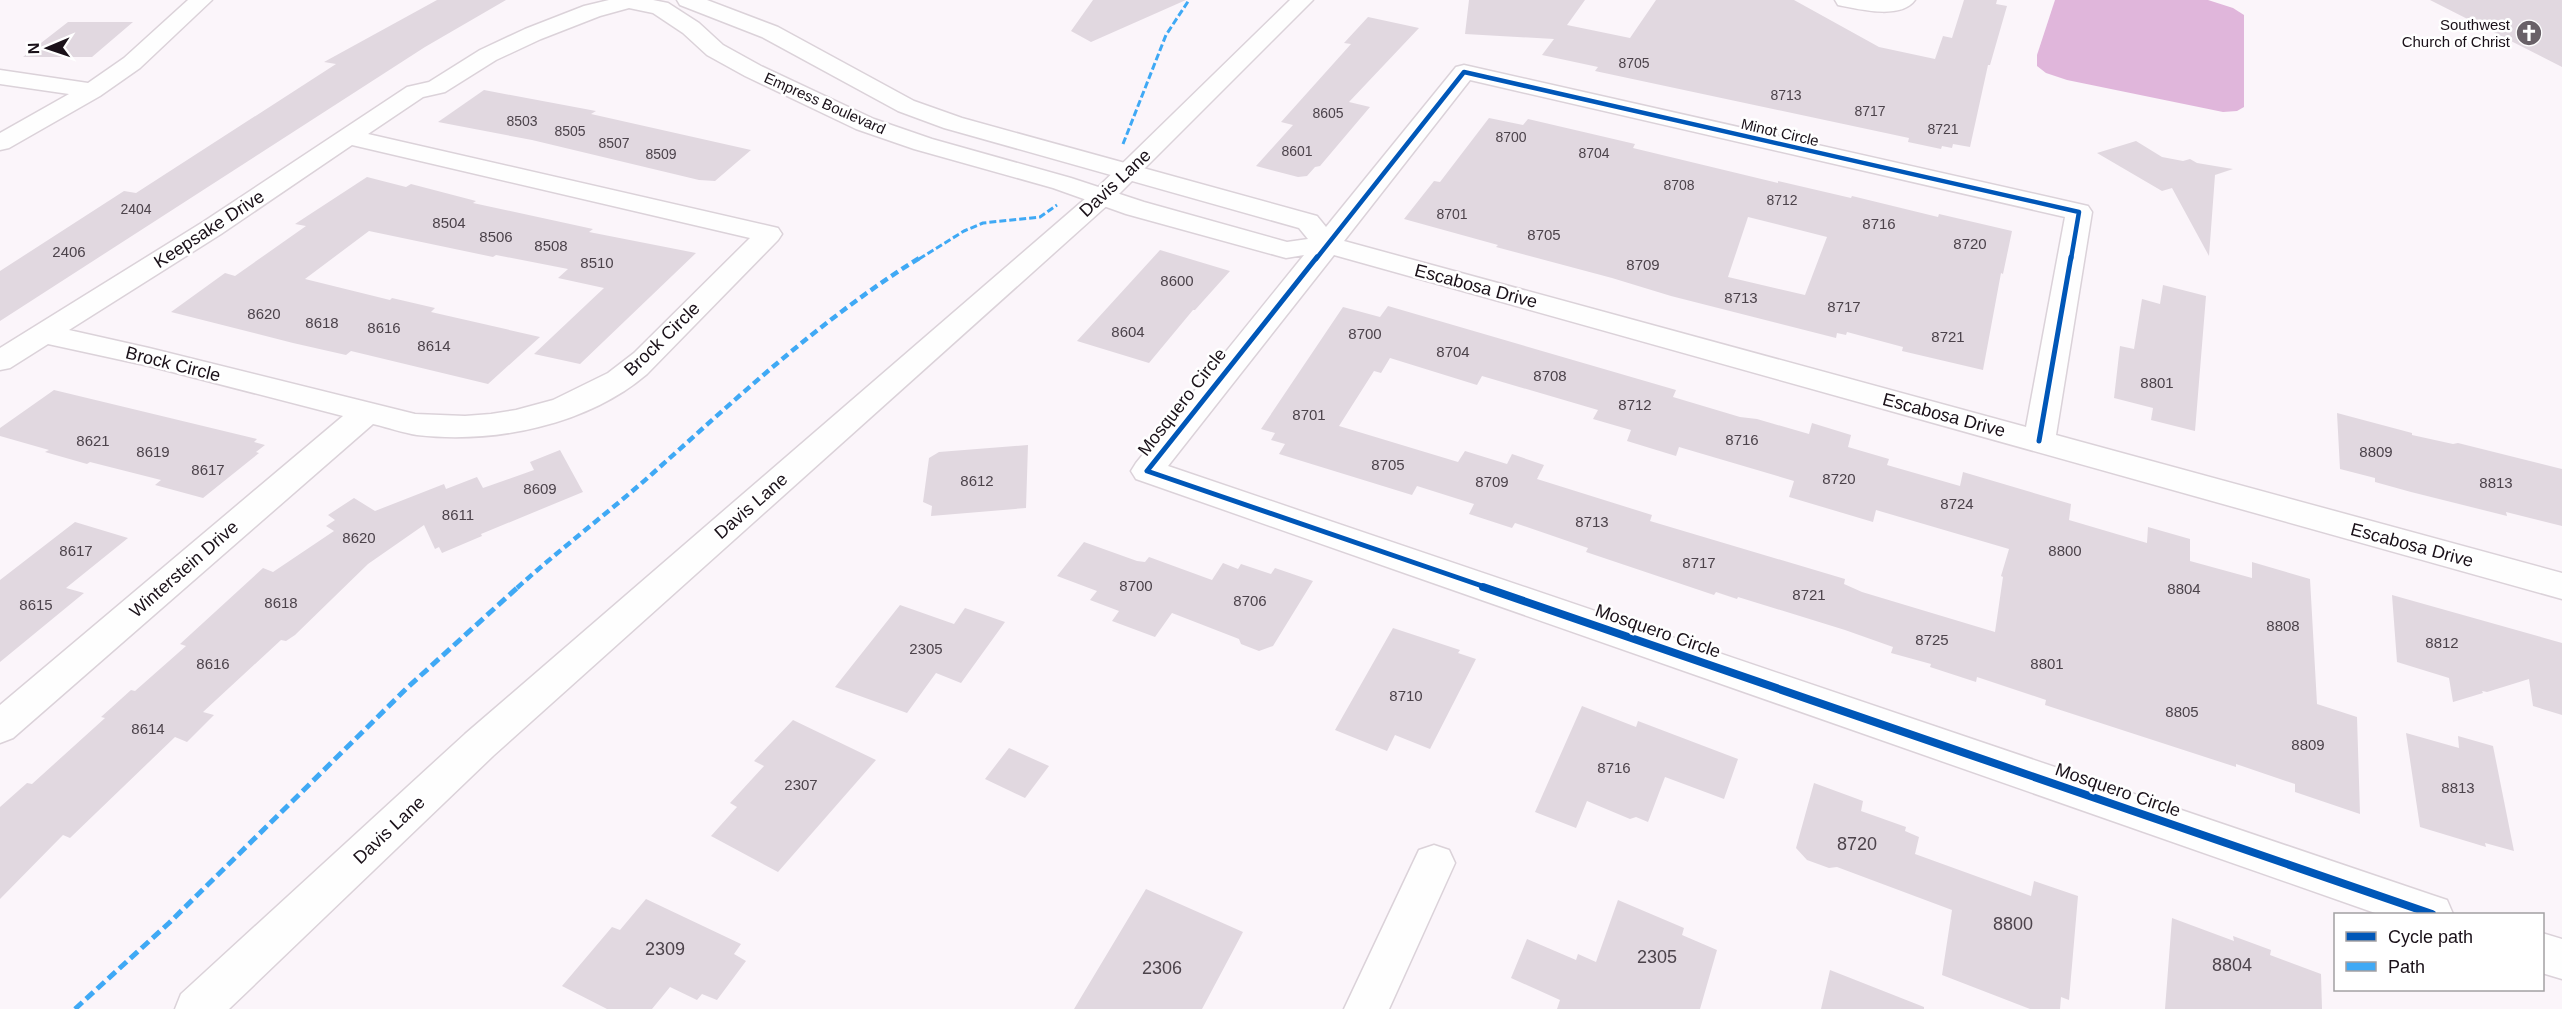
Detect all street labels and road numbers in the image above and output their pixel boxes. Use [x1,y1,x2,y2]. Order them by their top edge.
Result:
street label: Empress Boulevard [762,69,888,137]
street label: Minot Circle [1740,115,1820,149]
street label: Davis Lane [1075,145,1155,221]
street label: Keepsake Drive [150,186,268,272]
street label: Escabosa Drive [1413,260,1539,312]
street label: Brock Circle [620,298,704,380]
street label: Brock Circle [124,343,222,385]
street label: Mosquero Circle [1134,344,1230,460]
street label: Escabosa Drive [1881,389,2007,441]
street label: Davis Lane [710,469,792,543]
street label: Winterstein Drive [126,517,242,621]
street label: Escabosa Drive [2349,519,2475,571]
street label: Mosquero Circle [1593,600,1723,662]
street label: Mosquero Circle [2053,759,2183,821]
street label: Davis Lane [349,792,429,868]

